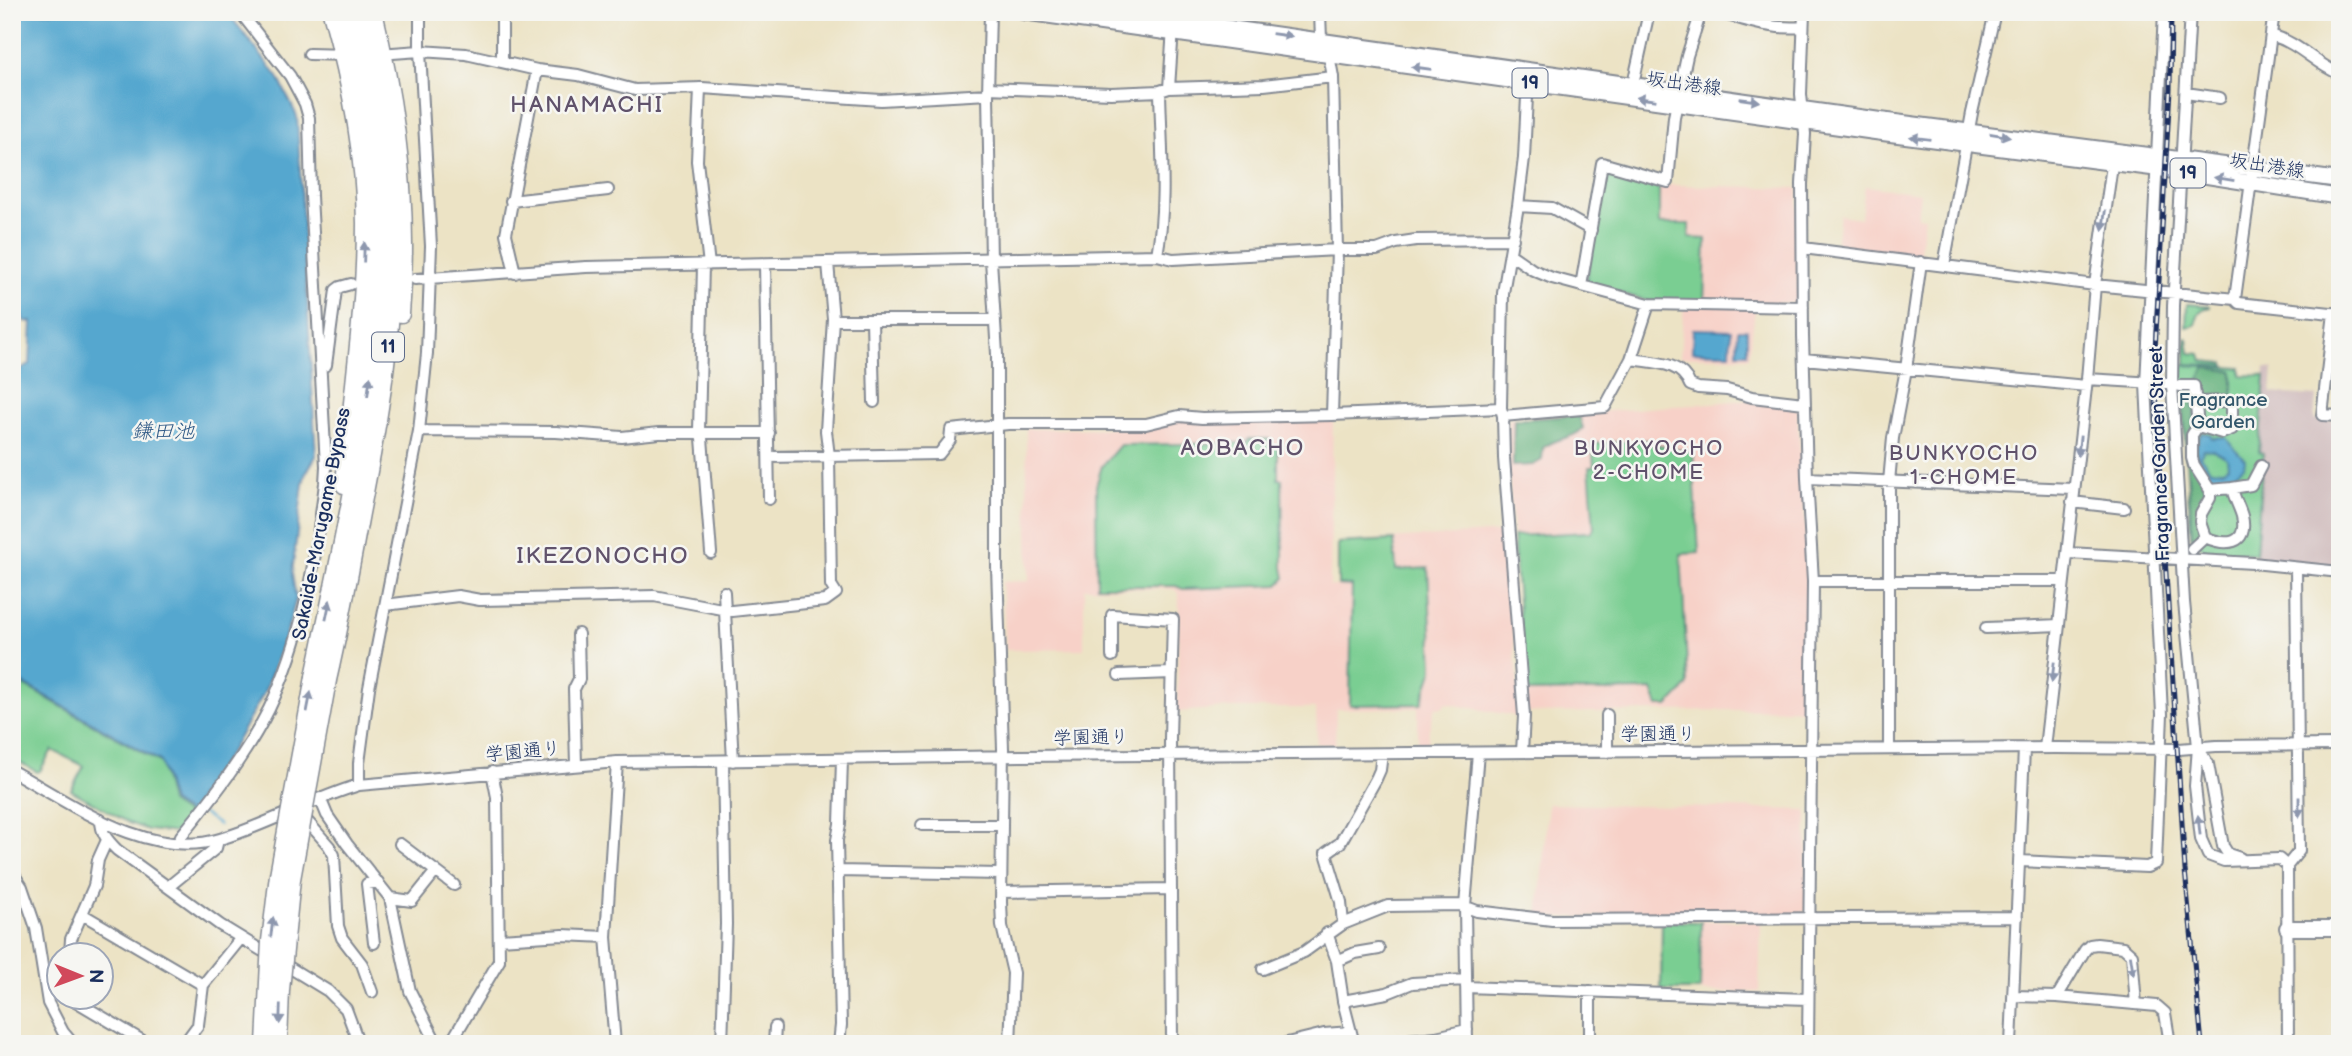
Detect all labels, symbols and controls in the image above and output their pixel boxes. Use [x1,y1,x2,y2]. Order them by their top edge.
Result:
one-way arrow [1272,30,1294,41]
one-way arrow [1410,62,1432,73]
street label: 坂出港線 [1645,67,1723,101]
road number: 19 [1512,68,1548,98]
district label: HANAMACHI [510,91,664,119]
one-way arrow [1635,93,1657,104]
one-way arrow [1740,95,1762,106]
one-way arrow [1989,129,2011,140]
one-way arrow [1909,132,1931,143]
street label: 坂出港線 [2228,149,2306,183]
road number: 19 [2170,158,2206,188]
one-way arrow [2213,173,2235,184]
one-way arrow [2099,209,2110,231]
one-way arrow [359,241,370,263]
road number: 11 [372,332,404,362]
street label: Fragrance Garden Street [2145,346,2175,562]
one-way arrow [363,375,374,397]
park label: Fragrance Garden [2179,389,2267,434]
street label: Sakaide-Marugame Bypass [288,406,356,642]
water label: 鎌田池 [132,419,195,444]
district label: AOBACHO [1181,434,1305,462]
one-way arrow [2073,435,2084,457]
district label: BUNKYOCHO 2-CHOME [1574,436,1724,485]
district label: BUNKYOCHO 1-CHOME [1889,441,2039,490]
district label: IKEZONOCHO [516,542,690,570]
one-way arrow [323,599,334,621]
one-way arrow [2048,661,2059,683]
one-way arrow [304,691,315,713]
street label: 学園通り [1620,723,1696,746]
street label: 学園通り [1053,726,1129,750]
street label: 学園通り [484,737,562,767]
one-way arrow [2293,796,2305,818]
one-way arrow [2194,814,2205,836]
one-way arrow [266,916,277,938]
north arrow [46,940,116,1010]
one-way arrow [2127,954,2138,976]
text: N [84,969,107,984]
one-way arrow [275,1003,286,1025]

